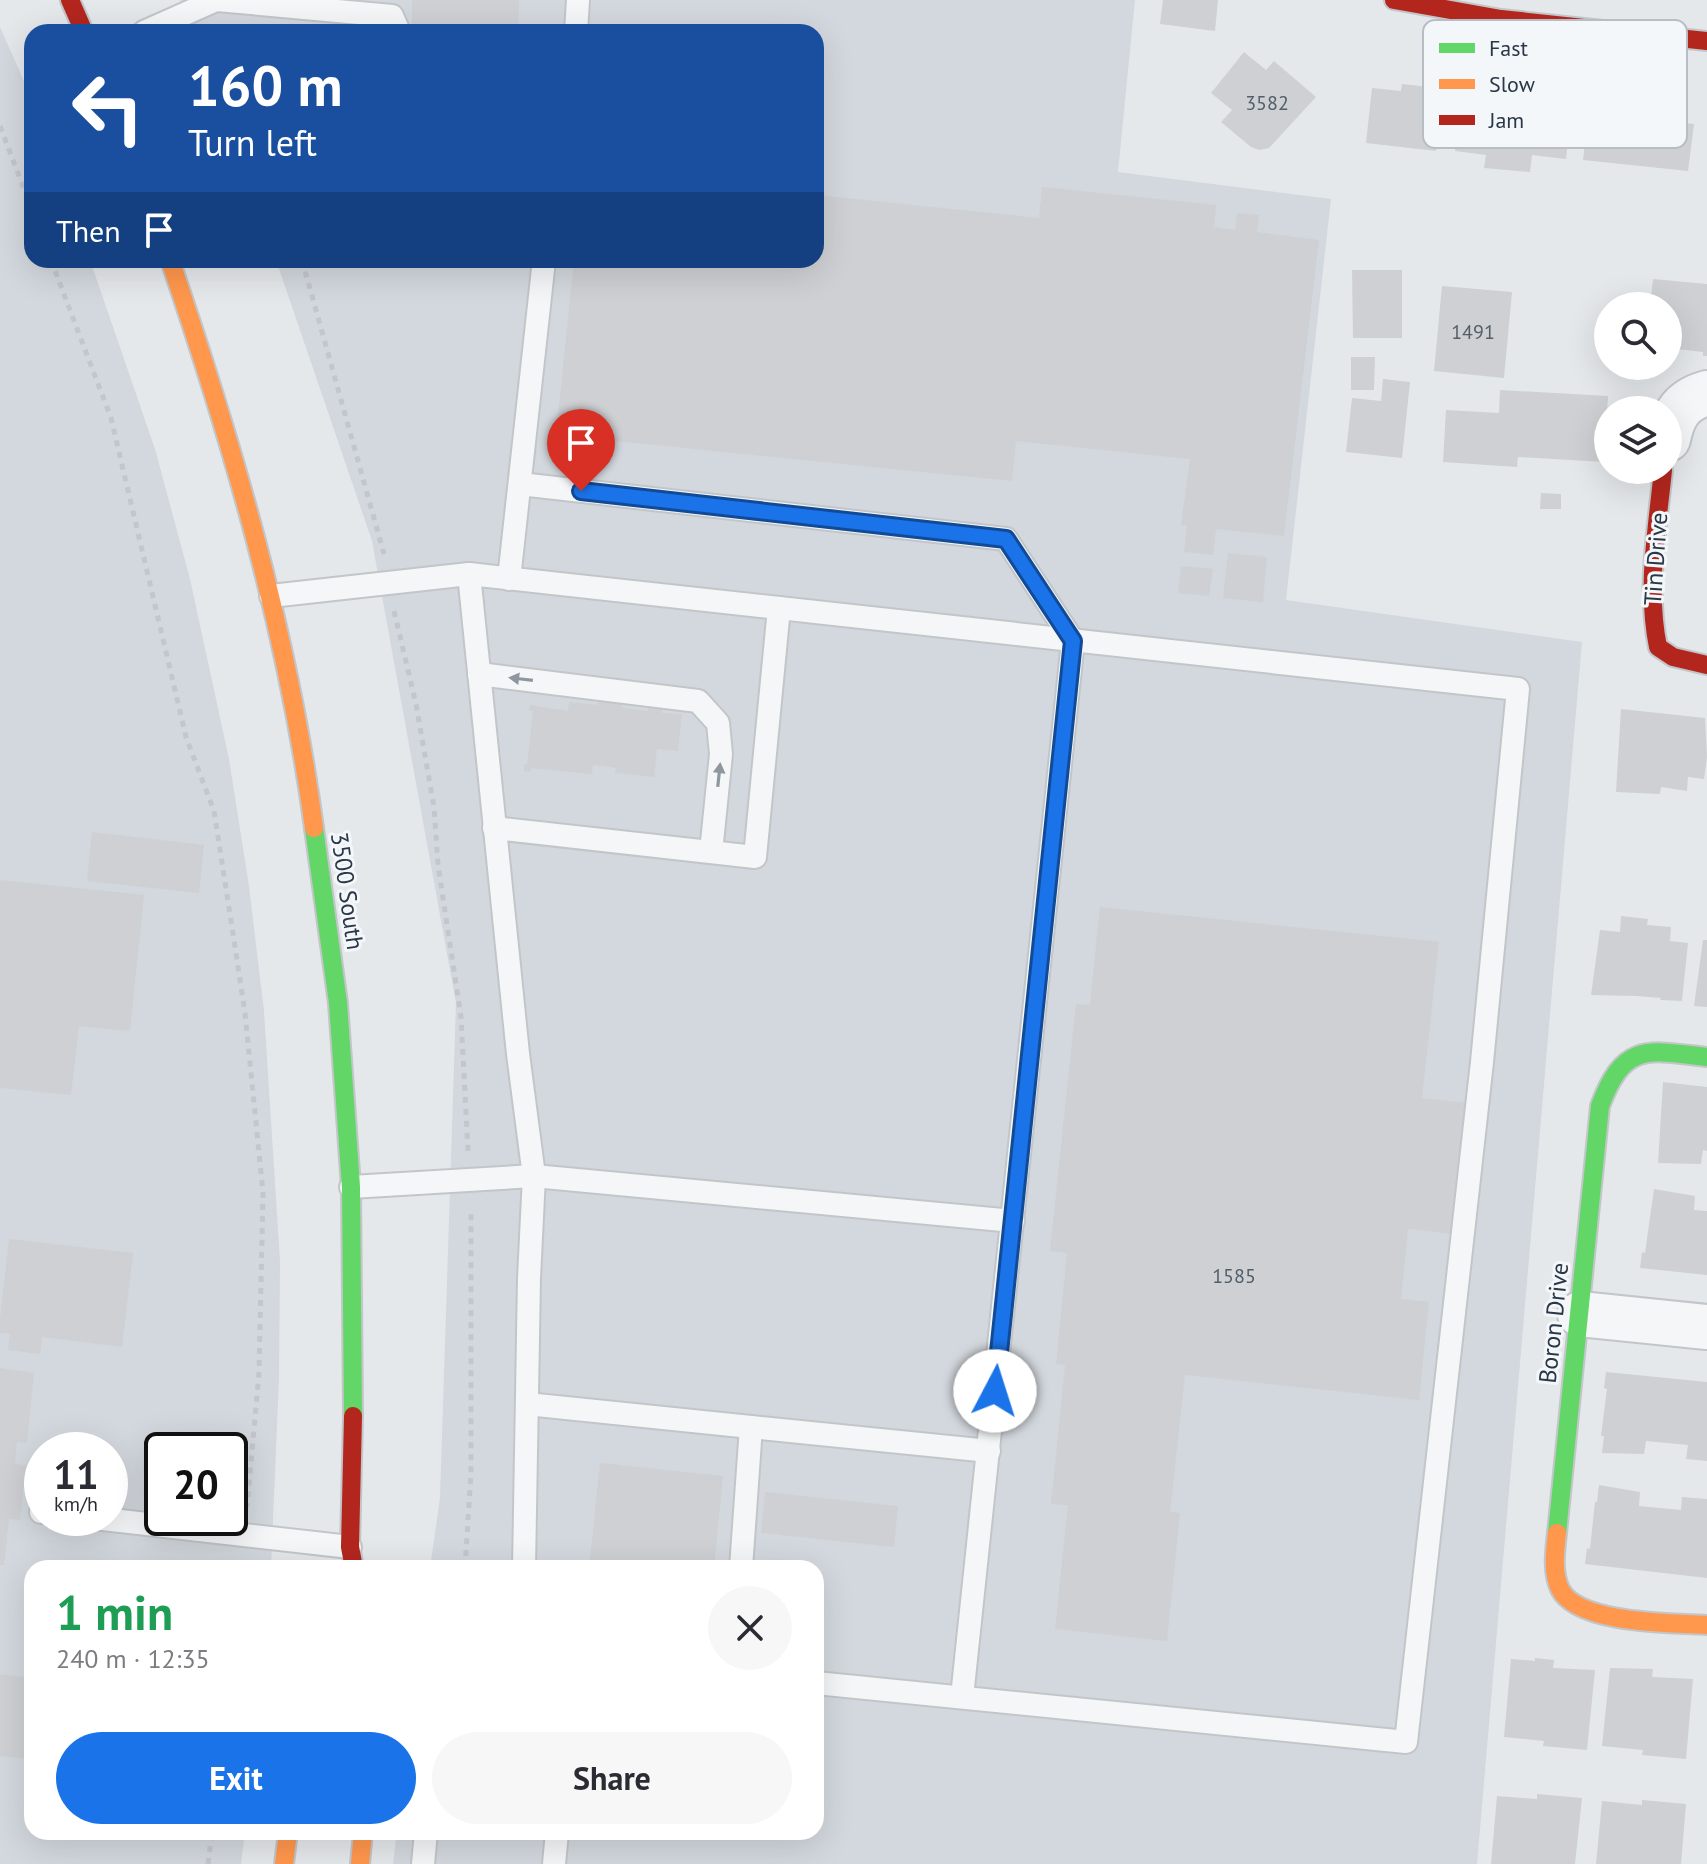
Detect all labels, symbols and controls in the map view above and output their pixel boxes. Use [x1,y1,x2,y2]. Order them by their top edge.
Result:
legend [1423,20,1687,148]
text: Fast [1489,34,1529,62]
text: 160 m [188,49,343,121]
icon: left [56,56,160,160]
text: Slow [1489,70,1535,98]
house number: 3582 [1245,90,1289,116]
text: Jam [1488,106,1524,134]
text: Turn left [188,119,317,166]
icon: arrive [137,208,181,252]
text: Then [56,211,121,250]
map controls [1594,292,1682,484]
button: search [1594,292,1682,380]
house number: 1491 [1451,319,1495,345]
button: layers [1594,396,1682,484]
pin [547,409,615,491]
icon: arrive [559,421,603,465]
street label: Tin Drive [1637,511,1674,606]
one-way arrow [508,672,533,685]
one-way arrow [712,762,725,787]
street label: 3500 South [324,830,371,952]
street label: Boron Drive [1532,1261,1575,1385]
house number: 1585 [1212,1263,1256,1289]
position arrow [953,1349,1037,1433]
speed limit sign: 20 [144,1432,248,1536]
text: 11 [53,1448,99,1500]
text: km/h [54,1491,98,1517]
text: 1 min [56,1581,173,1643]
button: close [708,1586,792,1670]
text: 240 m · 12:35 [56,1642,210,1675]
button: Exit [56,1732,416,1824]
button: Share [432,1732,792,1824]

